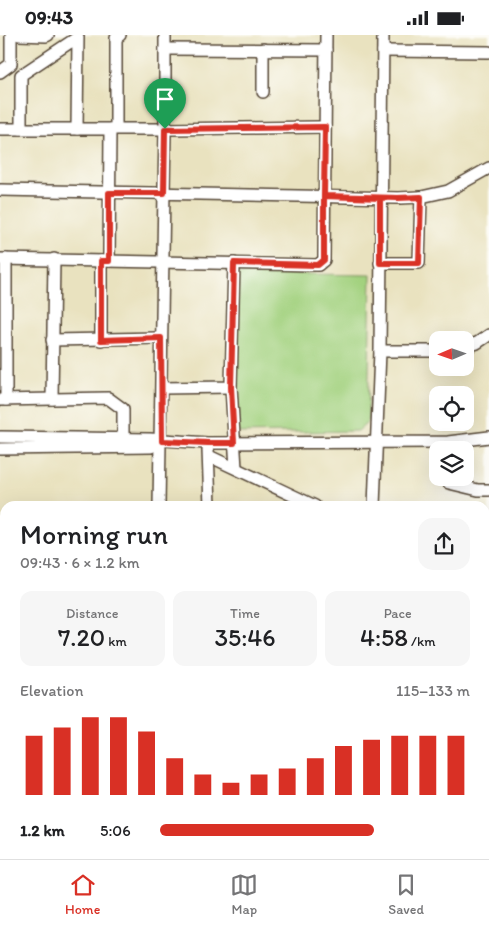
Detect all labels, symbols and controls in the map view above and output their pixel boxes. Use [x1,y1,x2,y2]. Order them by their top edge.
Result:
text: 09:43 [25,6,73,29]
pin [144,78,186,129]
icon: arrive [151,85,179,113]
north arrow [429,331,474,376]
map controls [429,331,474,486]
button: locate [429,386,474,431]
button: layers [429,441,474,486]
text: Morning run [20,517,168,551]
button: share [418,518,470,570]
text: 09:43 · 6 × 1.2 km [20,553,140,572]
text: Distance [66,605,119,622]
text: Time [230,605,260,622]
text: Pace [384,605,412,622]
text: 7.20 [58,622,105,652]
text: 35:46 [214,622,276,652]
text: 4:58 [360,622,408,652]
text: km [105,633,127,650]
text: /km [408,633,435,650]
text: Elevation [20,681,84,700]
text: 115–133 m [396,681,470,700]
text: 1.2 km [20,821,65,840]
text: 5:06 [100,821,131,840]
tab: Home [65,871,100,918]
tab: Map [230,871,258,918]
tab: Saved [388,871,424,918]

